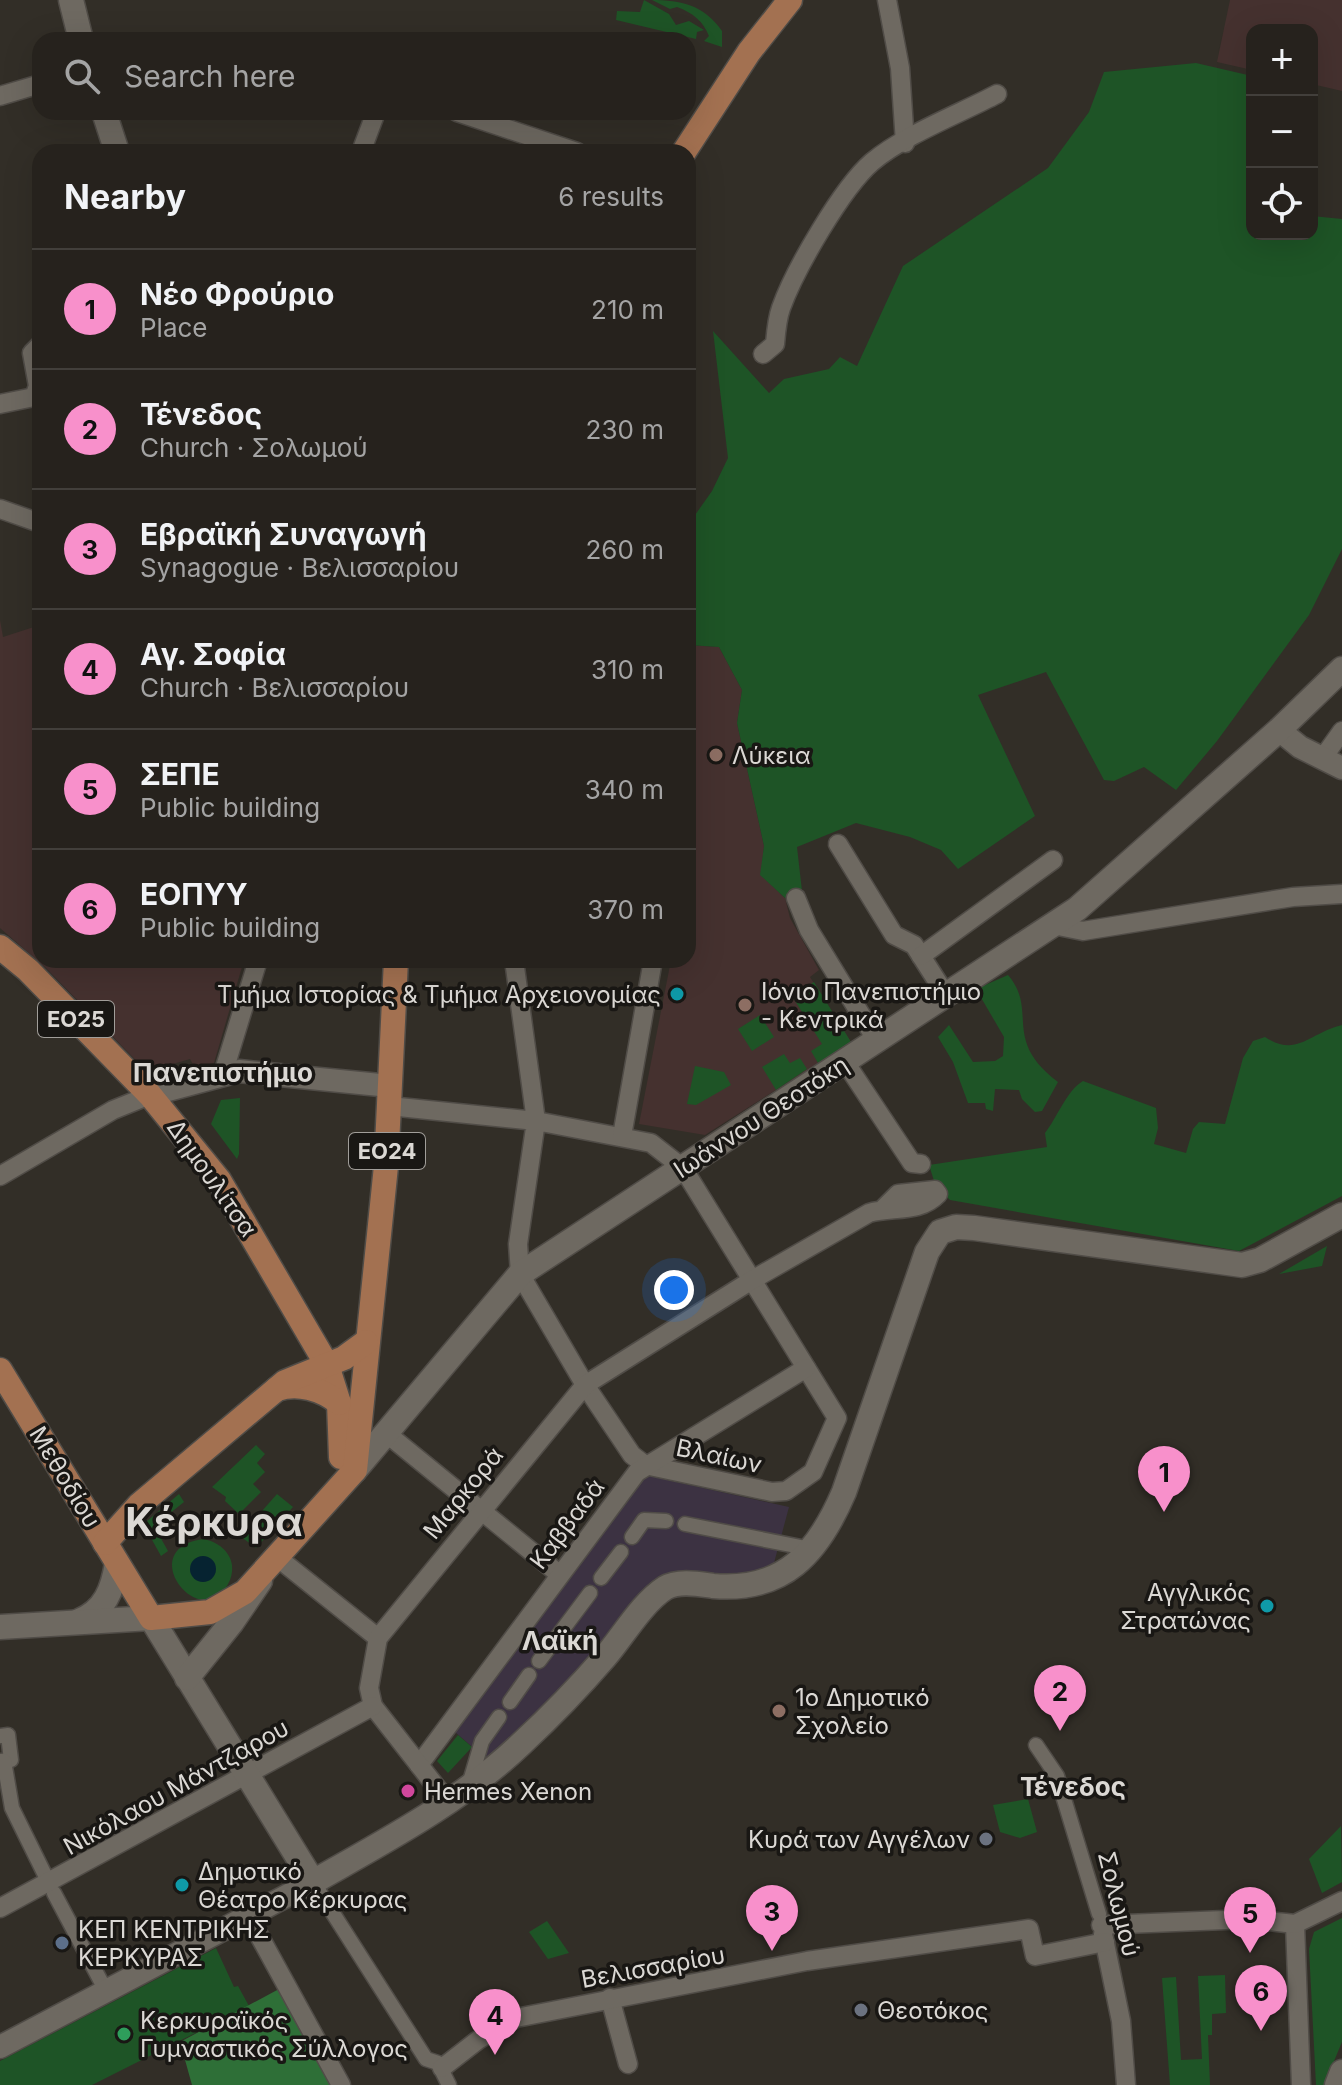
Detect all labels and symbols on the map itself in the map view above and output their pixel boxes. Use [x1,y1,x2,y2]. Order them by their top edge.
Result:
place label: Λύκεια [732,741,811,770]
marker: Λύκεια [707,746,725,764]
place label: Ιόνιο Πανεπιστήμιο - Κεντρικά [761,977,981,1034]
place label: Τμήμα Ιστορίας & Τμήμα Αρχειονομίας [217,980,661,1009]
marker: Τμήμα Ιστορίας & Τμήμα Αρχειονομίας [668,985,686,1003]
marker: Ιόνιο Πανεπιστήμιο - Κεντρικά [736,996,754,1014]
road number: ΕΟ25 [38,1001,114,1037]
street label: Ιωάννου Θεοτόκη [668,1050,854,1184]
district label: Πανεπιστήμιο [133,1057,313,1088]
street label: Δημουλίτσα [161,1114,263,1242]
road number: ΕΟ24 [349,1133,425,1169]
your location [654,1270,694,1310]
street label: Μεθοδίου [23,1421,107,1533]
street label: Βλαίων [673,1433,765,1479]
street label: Μαρκορά [417,1441,509,1545]
pin: 1 [1138,1446,1190,1512]
street label: Καββαδά [524,1473,610,1575]
district label: Κέρκυρα [125,1497,303,1546]
place label: Αγγλικός Στρατώνας [1120,1578,1251,1635]
marker: Αγγλικός Στρατώνας [1258,1597,1276,1615]
district label: Λαϊκή [522,1625,598,1656]
pin: 2 [1034,1665,1086,1731]
place label: 1ο Δημοτικό Σχολείο [795,1683,930,1740]
marker: 1ο Δημοτικό Σχολείο [770,1702,788,1720]
street label: Νικόλαου Μάντζαρου [58,1713,294,1861]
district label: Τένεδος [1020,1771,1126,1802]
place label: Hermes Xenon [424,1777,592,1806]
marker: Hermes Xenon [399,1782,417,1800]
place label: Κυρά των Αγγέλων [748,1825,970,1854]
marker: Κυρά των Αγγέλων [977,1830,995,1848]
street label: Σολωμού [1092,1848,1146,1960]
place label: Δημοτικό Θέατρο Κέρκυρας [198,1857,407,1914]
marker: Δημοτικό Θέατρο Κέρκυρας [173,1876,191,1894]
pin: 3 [746,1885,798,1951]
pin: 5 [1224,1887,1276,1953]
place label: ΚΕΠ ΚΕΝΤΡΙΚΗΣ ΚΕΡΚΥΡΑΣ [78,1915,270,1972]
marker: ΚΕΠ ΚΕΝΤΡΙΚΗΣ ΚΕΡΚΥΡΑΣ [53,1934,71,1952]
street label: Βελισσαρίου [579,1940,727,1994]
pin: 6 [1235,1965,1287,2031]
pin: 4 [469,1989,521,2055]
place label: Θεοτόκος [877,1996,988,2025]
marker: Θεοτόκος [852,2001,870,2019]
place label: Κερκυραϊκός Γυμναστικός Σύλλογος [140,2006,408,2063]
marker: Κερκυραϊκός Γυμναστικός Σύλλογος [115,2025,133,2043]

